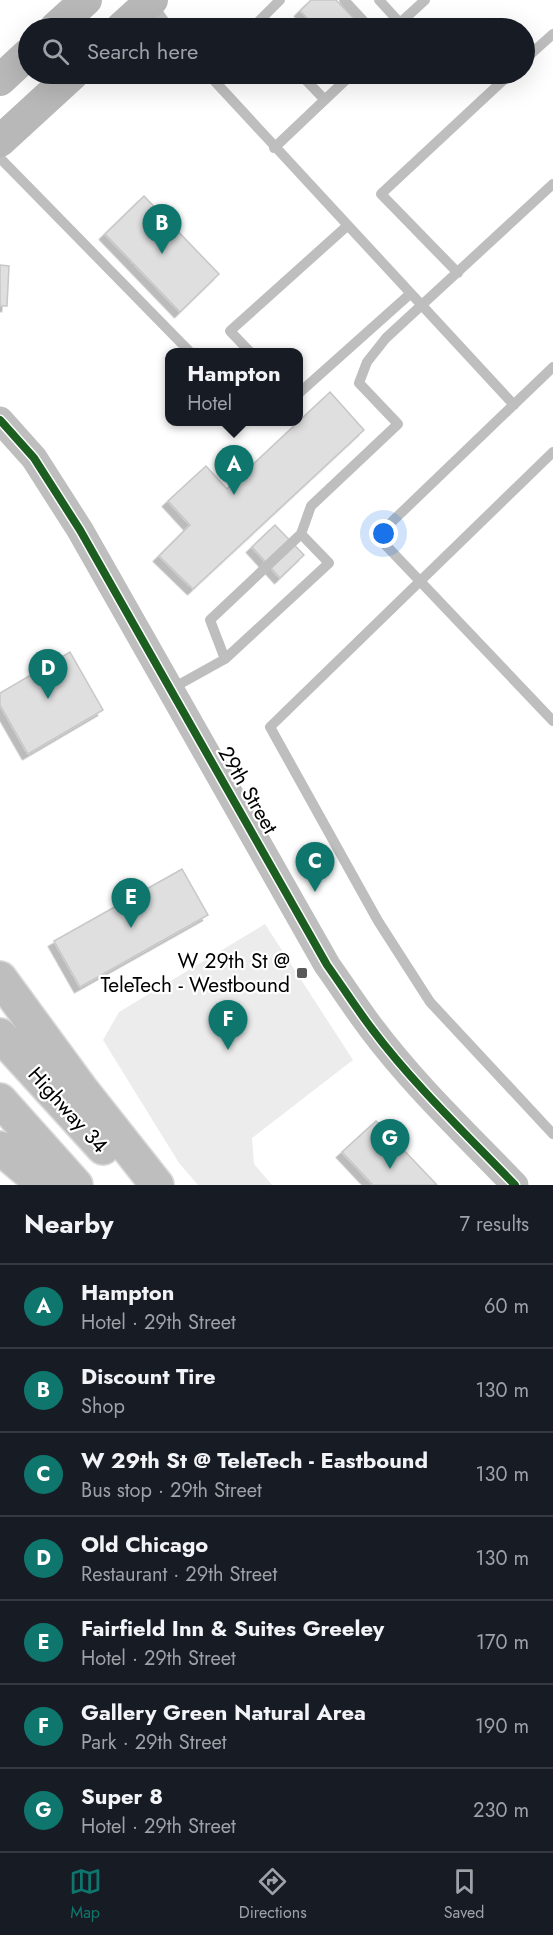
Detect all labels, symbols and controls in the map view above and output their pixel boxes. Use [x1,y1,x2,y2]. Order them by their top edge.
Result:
search box [18,18,535,84]
icon: search [39,35,72,68]
text: Search here [87,35,198,67]
pin: B [142,204,182,254]
popup [165,348,303,426]
text: Hampton [187,357,281,389]
text: Hotel [187,389,232,418]
pin: A [214,446,254,495]
your location [369,519,398,548]
pin: D [28,650,68,699]
street label: 29th Street [211,741,285,839]
pin: C [296,842,334,892]
pin: E [112,878,150,928]
place label: W 29th St @ TeleTech - Westbound [101,946,290,1000]
marker: W 29th St @ TeleTech - Westbound [295,966,309,980]
pin: F [208,1000,248,1050]
street label: Highway 34 [21,1060,115,1160]
pin: G [370,1120,410,1169]
text: Nearby [24,1205,113,1243]
text: 7 results [460,1210,529,1239]
text: Hampton [81,1276,174,1308]
text: A [36,1292,51,1321]
text: 60 m [484,1292,529,1321]
text: Hotel · 29th Street [81,1308,236,1337]
text: Discount Tire [81,1360,216,1392]
text: B [37,1376,50,1405]
text: 130 m [475,1376,529,1405]
text: Shop [81,1392,125,1421]
text: W 29th St @ TeleTech - Eastbound [81,1444,428,1476]
text: C [36,1460,51,1489]
text: 130 m [475,1460,529,1489]
text: Bus stop · 29th Street [81,1476,262,1505]
text: Old Chicago [81,1528,208,1560]
text: D [36,1544,51,1573]
text: 130 m [475,1544,529,1573]
text: Restaurant · 29th Street [81,1560,277,1589]
text: Fairfield Inn & Suites Greeley [81,1612,384,1644]
text: E [37,1628,50,1657]
text: 170 m [476,1628,529,1657]
text: Hotel · 29th Street [81,1644,236,1673]
text: Gallery Green Natural Area [81,1696,366,1728]
text: F [38,1712,49,1741]
text: 190 m [475,1712,529,1741]
text: Park · 29th Street [81,1728,227,1757]
text: Super 8 [81,1780,163,1812]
text: G [35,1796,52,1825]
text: 230 m [473,1796,529,1825]
text: Hotel · 29th Street [81,1812,236,1841]
tab: Map [69,1865,102,1924]
tab: Directions [239,1865,307,1924]
tab: Saved [444,1865,484,1924]

